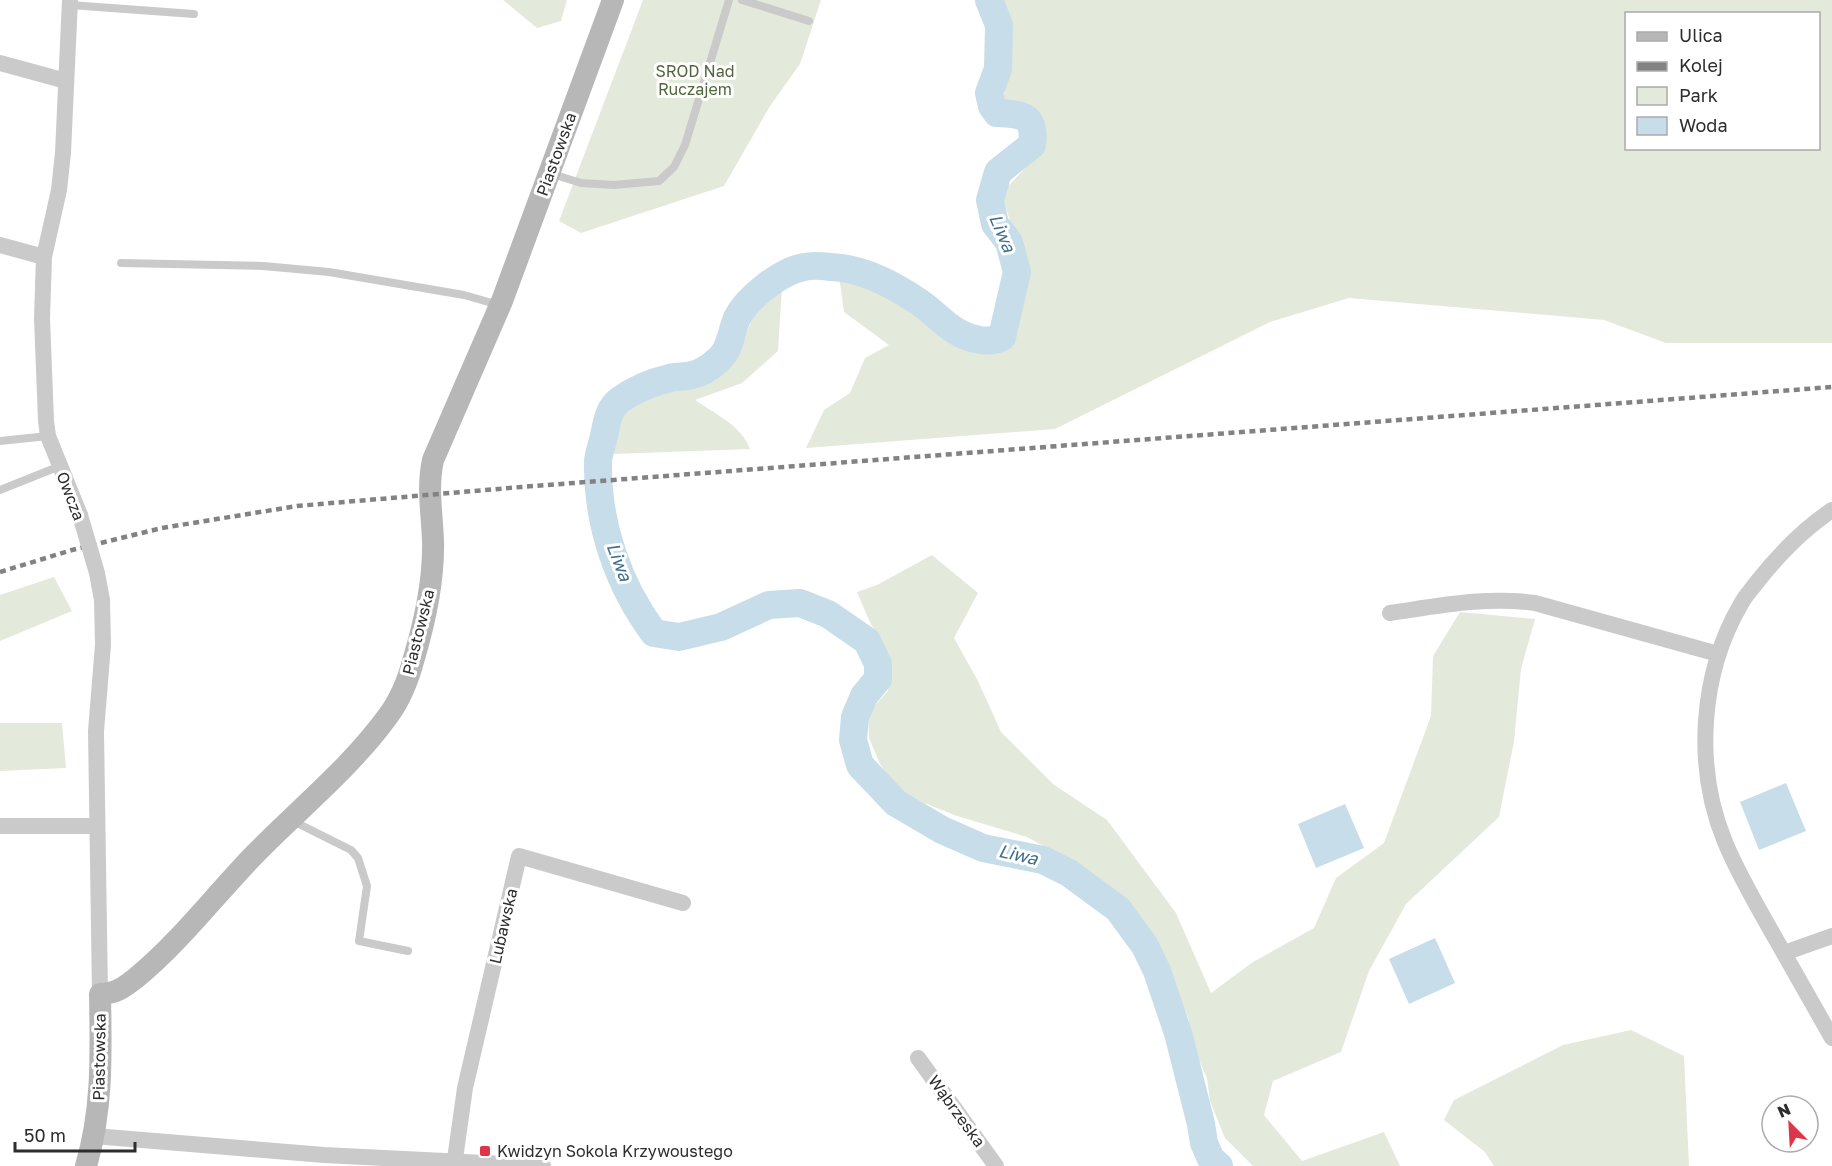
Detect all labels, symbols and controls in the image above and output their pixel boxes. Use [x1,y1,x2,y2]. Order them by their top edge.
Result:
legend [1625,12,1820,150]
text: Ulica [1679,24,1723,46]
text: Kolej [1679,54,1723,76]
park label: SROD Nad Ruczajem [655,61,735,99]
text: Park [1679,84,1718,106]
street label: Piastowska [532,109,580,199]
text: Woda [1679,114,1728,136]
water label: Liwa [985,210,1021,256]
street label: Owcza [53,469,89,523]
water label: Liwa [603,539,638,585]
street label: Piastowska [398,587,438,677]
water label: Liwa [997,839,1041,869]
street label: Lubawska [485,886,521,966]
street label: Piastowska [88,1013,110,1101]
street label: Wąbrzeska [924,1071,990,1151]
north arrow [1760,1094,1820,1154]
text: N [1774,1099,1794,1122]
scale bar [15,1115,135,1153]
text: 50 m [24,1124,66,1146]
place label: Kwidzyn Sokola Krzywoustego [497,1141,733,1161]
marker: Kwidzyn Sokola Krzywoustego [478,1144,492,1158]

